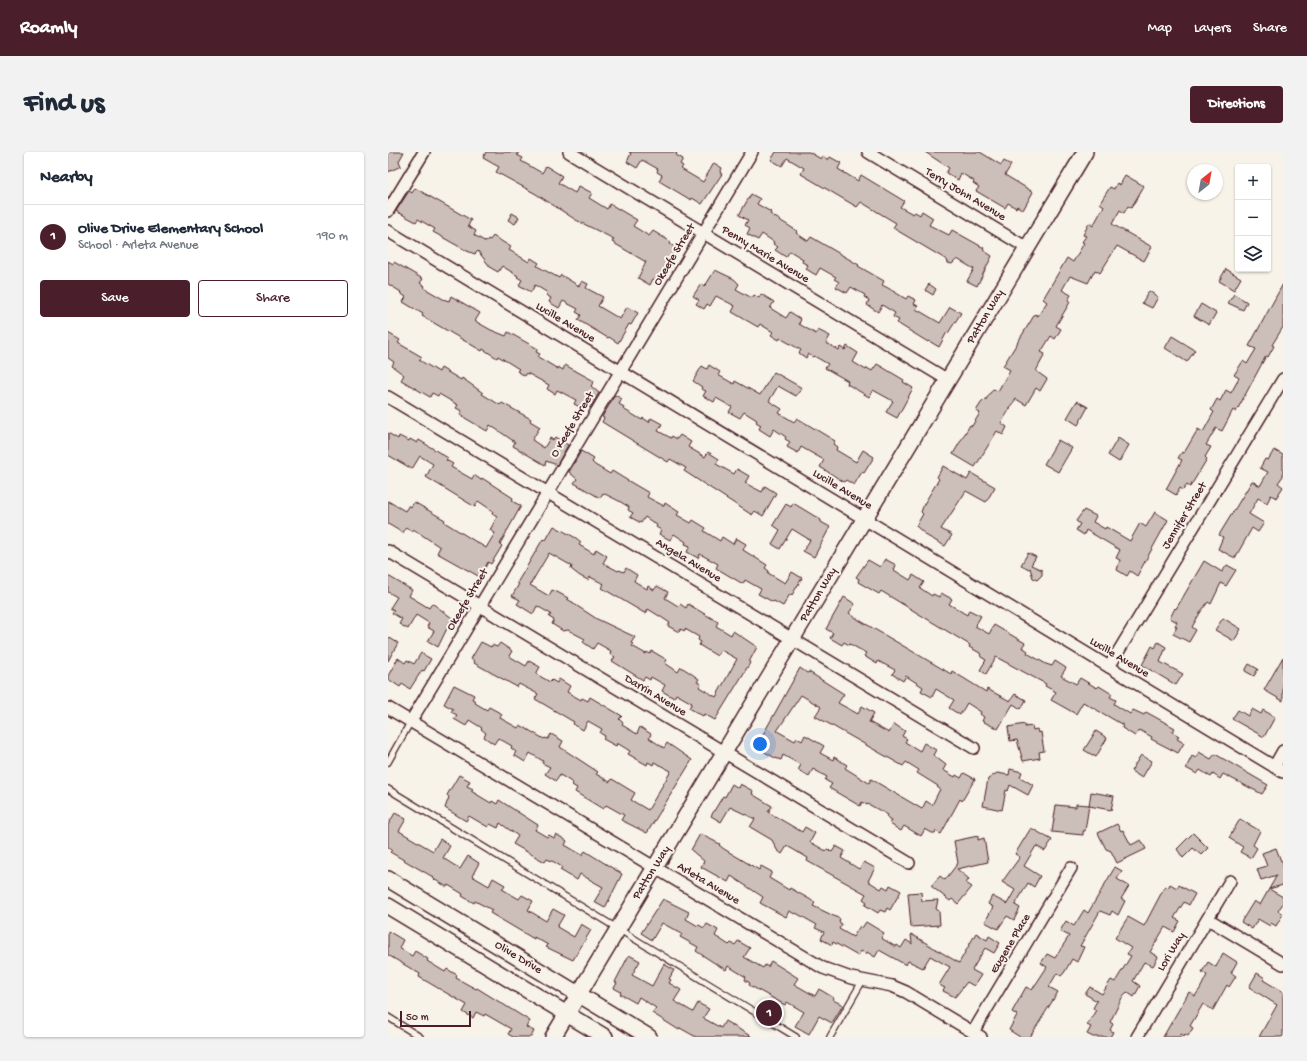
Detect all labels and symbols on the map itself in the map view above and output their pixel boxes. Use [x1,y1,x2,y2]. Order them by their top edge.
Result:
north arrow [1187,164,1223,200]
street label: Terry John Avenue [921,165,1009,225]
street label: Okeefe Street [651,221,700,288]
street label: Penny Marie Avenue [718,223,812,287]
street label: Patton Way [964,287,1008,347]
street label: Lucille Avenue [533,300,598,347]
street label: O Keefe Street [548,389,599,460]
street label: Lucille Avenue [810,467,875,514]
street label: Jennifer Street [1160,479,1211,552]
street label: Angela Avenue [653,536,724,586]
street label: Patton Way [797,565,841,625]
street label: Okeefe Street [444,566,493,633]
street label: Lucille Avenue [1087,635,1152,682]
street label: Darrin Avenue [620,671,689,720]
your location [750,734,770,754]
street label: Patton Way [629,844,674,903]
street label: Arleta Avenue [674,860,743,909]
street label: Eugene Place [988,911,1035,976]
street label: Lori Way [1155,930,1189,974]
street label: Olive Drive [492,938,545,978]
pin: 1 [756,998,782,1028]
scale bar [400,1009,471,1028]

